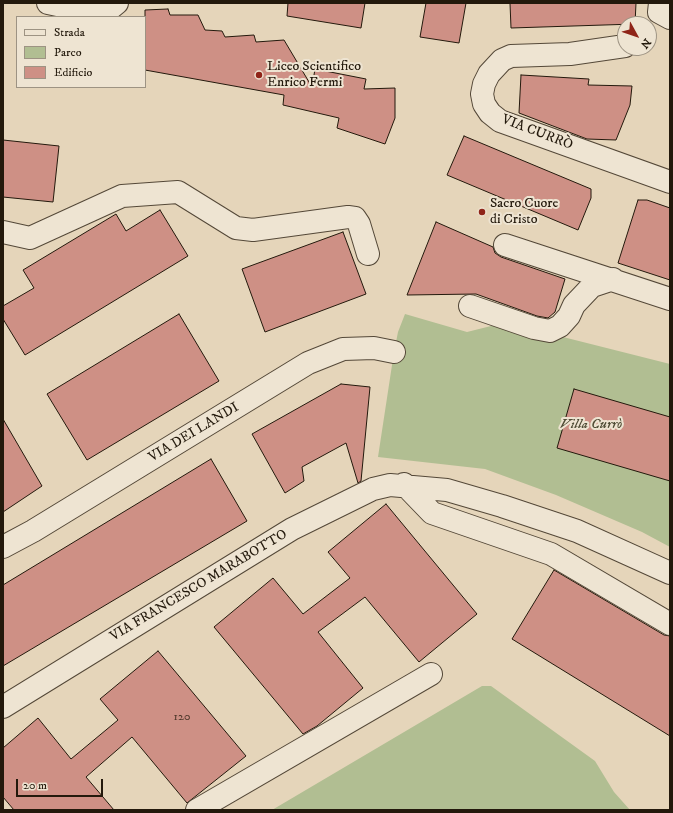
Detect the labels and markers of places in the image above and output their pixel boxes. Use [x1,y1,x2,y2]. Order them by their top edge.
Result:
place label: Liceo Scientifico Enrico Fermi [267,59,361,92]
marker: Liceo Scientifico Enrico Fermi [254,70,264,80]
place label: Sacro Cuore di Cristo [490,196,558,228]
marker: Sacro Cuore di Cristo [477,207,487,217]

